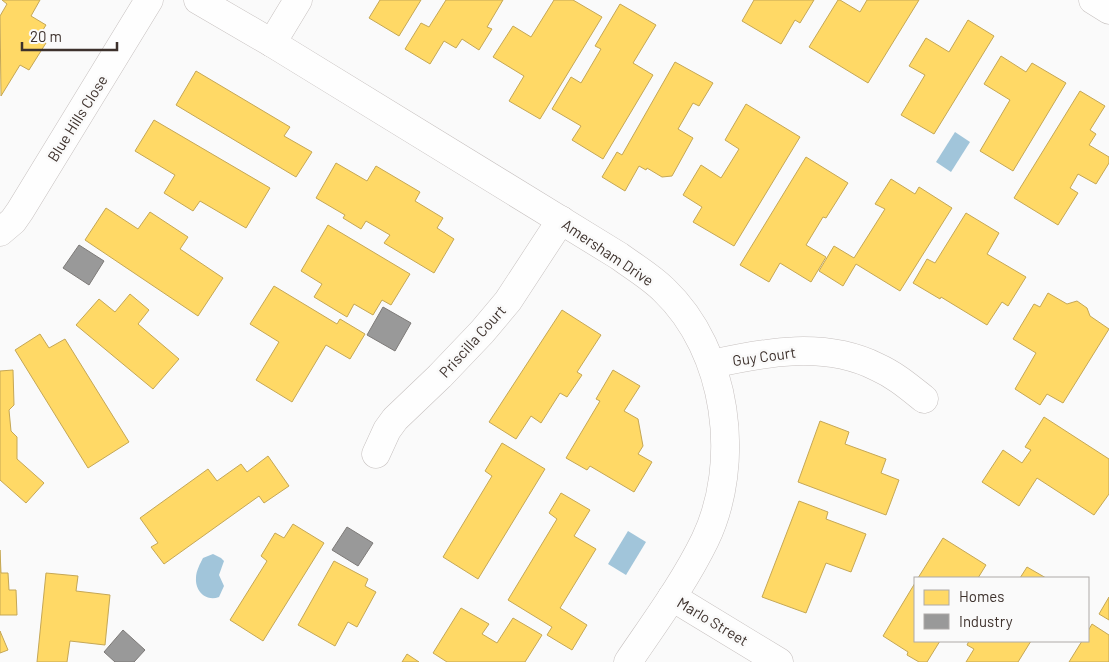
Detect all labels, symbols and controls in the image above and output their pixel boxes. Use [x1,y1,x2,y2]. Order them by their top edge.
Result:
scale bar [22,20,118,52]
text: 20 m [30,27,62,45]
street label: Blue Hills Close [43,71,111,165]
street label: Amersham Drive [559,215,657,289]
street label: Priscilla Court [435,301,509,381]
street label: Guy Court [731,343,797,369]
legend [914,577,1089,642]
text: Homes [959,587,1004,605]
street label: Marlo Street [674,593,752,649]
text: Industry [959,612,1013,630]

